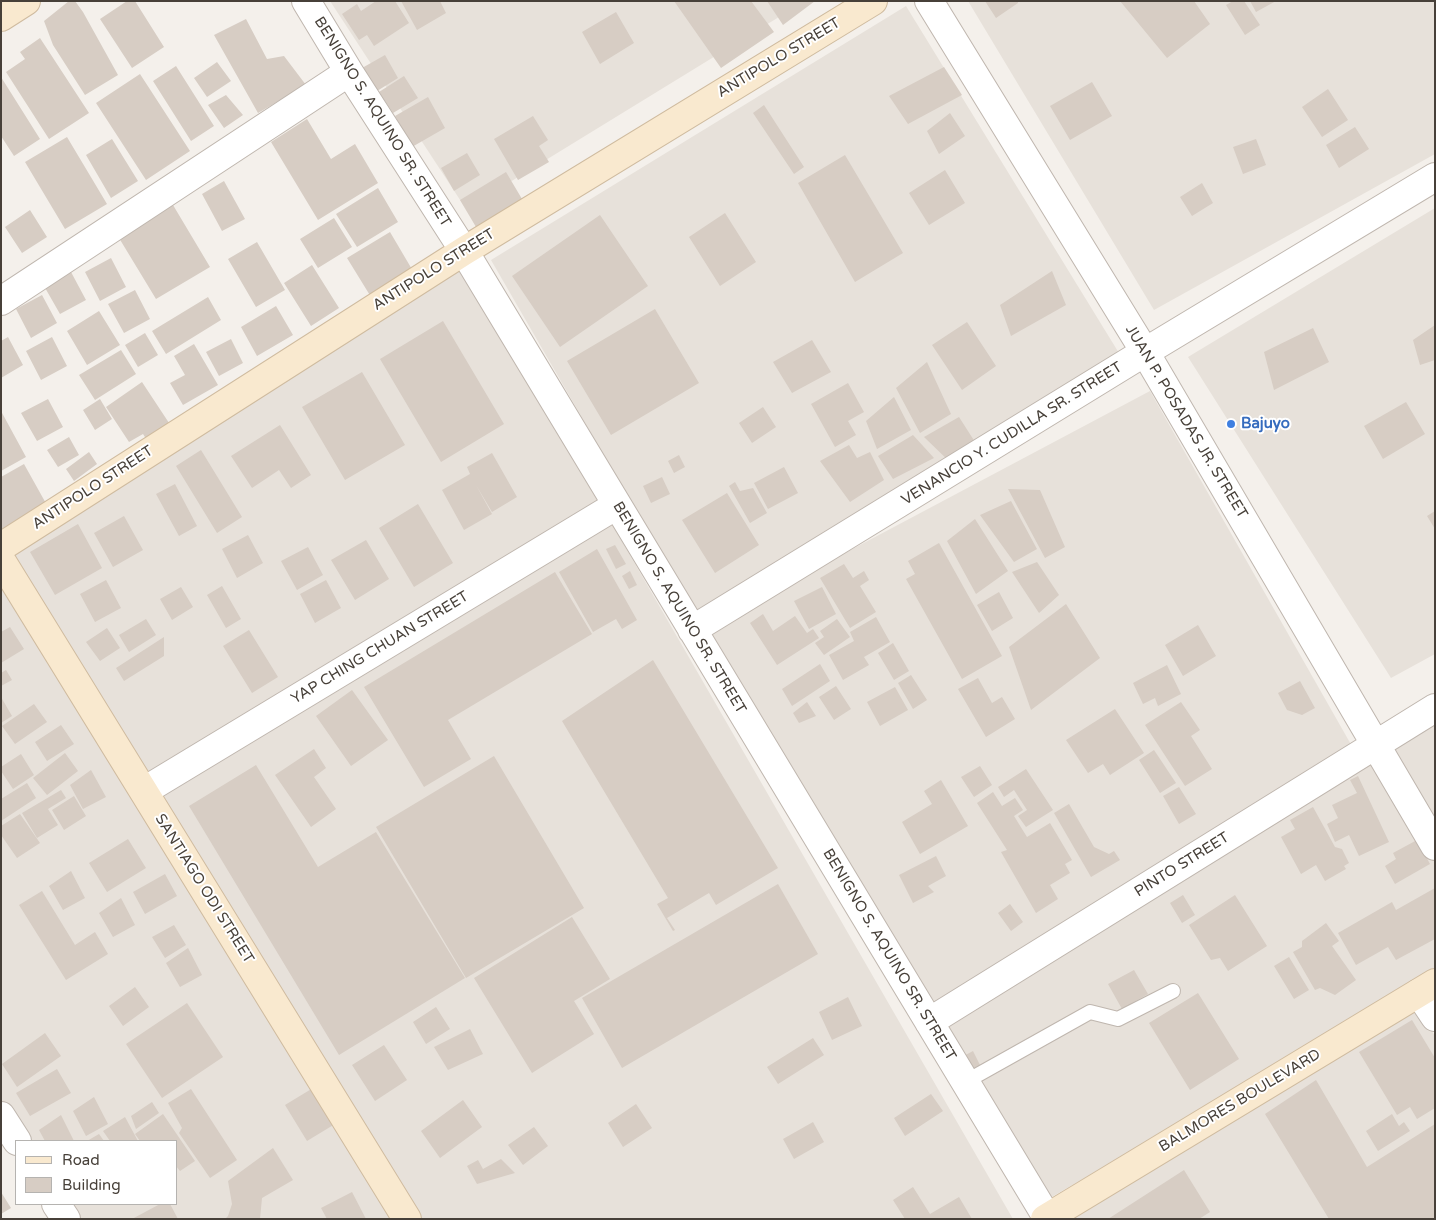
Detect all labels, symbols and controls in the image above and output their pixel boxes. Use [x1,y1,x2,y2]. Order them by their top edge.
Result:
street label: BENIGNO S. AQUINO SR. STREET [310,14,454,230]
street label: ANTIPOLO STREET [714,14,844,102]
street label: ANTIPOLO STREET [370,225,498,315]
street label: JUAN P. POSADAS JR. STREET [1121,322,1251,522]
street label: VENANCIO Y. CUDILLA SR. STREET [898,358,1126,510]
place label: Bajuyo [1241,415,1290,433]
marker: Bajuyo [1225,418,1237,430]
street label: ANTIPOLO STREET [29,442,157,534]
street label: BENIGNO S. AQUINO SR. STREET [608,499,750,717]
street label: YAP CHING CHUAN STREET [288,588,472,708]
street label: SANTIAGO ODI STREET [151,811,257,967]
street label: PINTO STREET [1131,829,1233,901]
street label: BENIGNO S. AQUINO SR. STREET [818,846,960,1064]
street label: BALMORES BOULEVARD [1156,1046,1324,1156]
legend [15,1140,178,1205]
text: Road [62,1151,100,1169]
text: Building [62,1176,121,1194]

